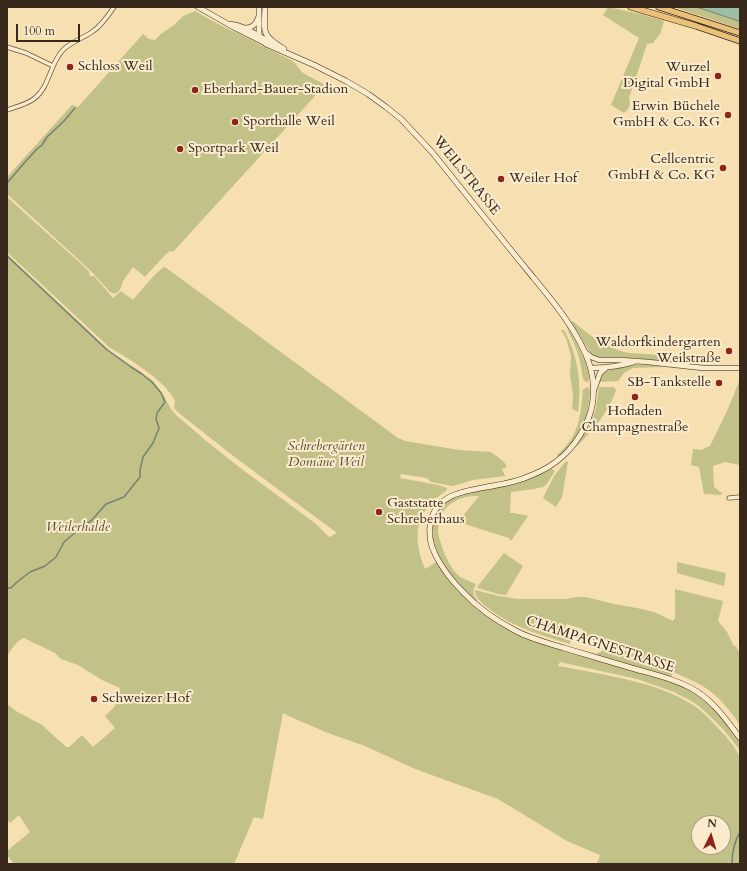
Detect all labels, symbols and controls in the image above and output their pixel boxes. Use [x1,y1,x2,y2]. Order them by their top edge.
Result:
scale bar [18,16,82,42]
text: 100 m [23,23,55,39]
place label: Schloss Weil [78,59,153,75]
place label: Wurzel Digital GmbH [623,60,710,92]
marker: Schloss Weil [65,62,75,72]
marker: Wurzel Digital GmbH [713,71,723,81]
place label: Eberhard-Bauer-Stadion [203,82,349,98]
marker: Eberhard-Bauer-Stadion [190,85,200,95]
place label: Erwin Büchele GmbH & Co. KG [613,99,720,132]
marker: Erwin Büchele GmbH & Co. KG [723,110,733,120]
place label: Sporthalle Weil [243,114,335,130]
marker: Sporthalle Weil [230,117,240,127]
street label: WEILSTRASSE [429,133,503,219]
place label: Sportpark Weil [188,141,279,157]
marker: Sportpark Weil [175,144,185,154]
place label: Cellcentric GmbH & Co. KG [608,152,715,184]
marker: Cellcentric GmbH & Co. KG [718,163,728,173]
place label: Weiler Hof [509,171,577,187]
marker: Weiler Hof [496,174,506,184]
place label: Waldorfkindergarten Weilstraße [595,335,721,368]
marker: Waldorfkindergarten Weilstraße [724,346,734,356]
place label: SB-Tankstelle [628,375,711,391]
marker: SB-Tankstelle [714,378,724,388]
marker: Hofladen Champagnestraße [630,392,640,402]
place label: Hofladen Champagnestraße [582,404,688,436]
park label: Schrebergärten Domäne Weil [287,439,365,472]
place label: Gaststatte Schreberhaus [387,496,465,528]
marker: Gaststatte Schreberhaus [374,507,384,517]
park label: Weilerhalde [46,520,110,536]
street label: CHAMPAGNESTRASSE [524,613,676,677]
place label: Schweizer Hof [102,691,190,707]
marker: Schweizer Hof [89,694,99,704]
north arrow [691,815,731,855]
text: N [707,816,717,831]

